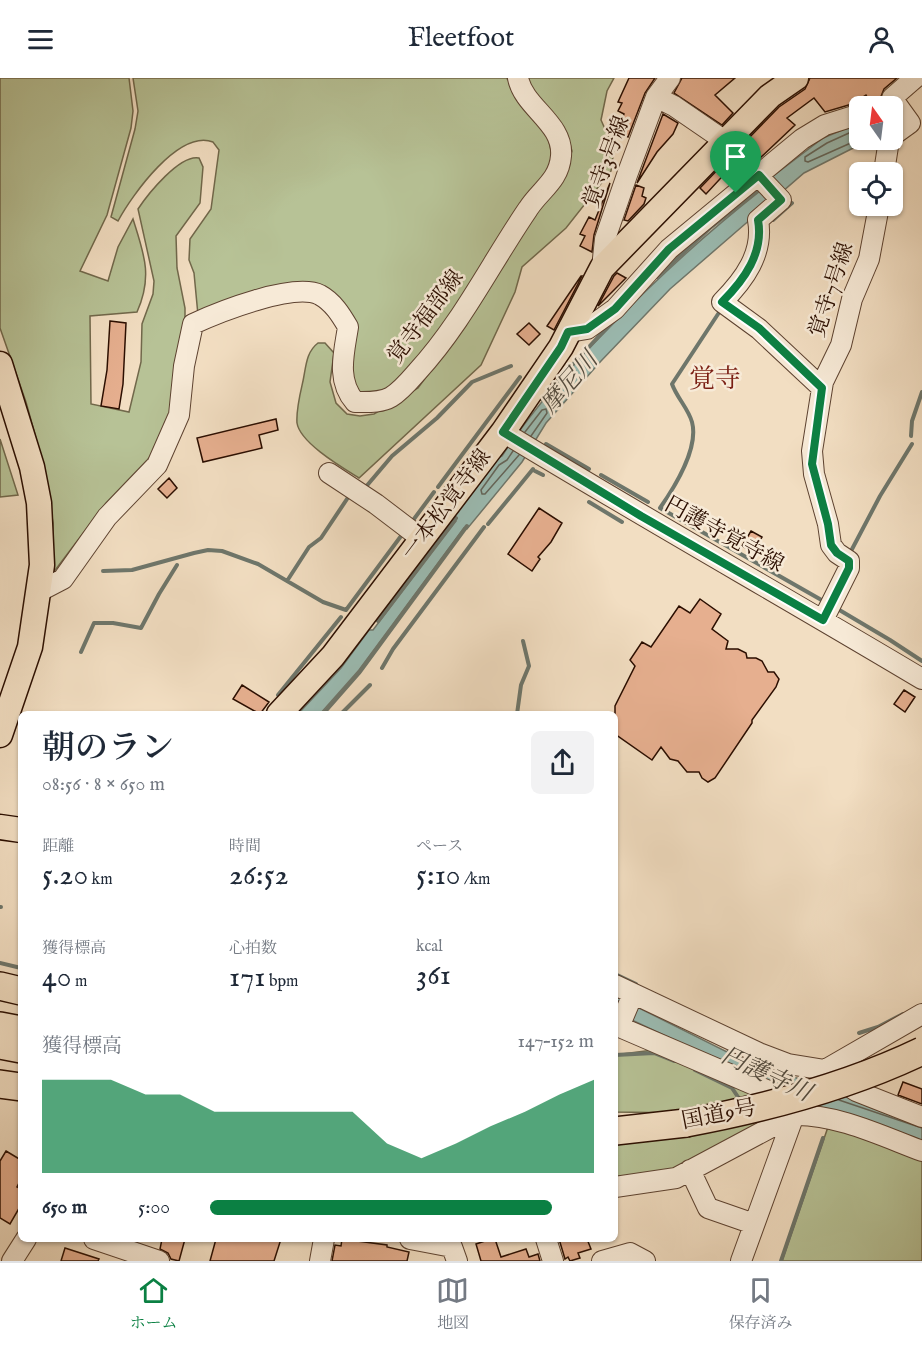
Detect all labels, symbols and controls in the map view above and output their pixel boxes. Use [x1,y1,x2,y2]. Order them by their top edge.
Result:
text: Fleetfoot [408,22,514,56]
icon: menu [24,23,57,56]
icon: person [865,23,898,56]
north arrow [849,96,903,150]
map controls [849,96,903,216]
street label: 覚寺3号線 [577,112,637,212]
pin [710,131,761,193]
icon: arrive [719,140,752,173]
button: locate [849,162,903,216]
street label: 覚寺7号線 [803,239,861,341]
street label: 覚寺福部線 [382,265,470,369]
water label: 摩尼川 [535,343,607,420]
district label: 覚寺 [689,363,741,396]
street label: 一本松覚寺線 [396,444,498,566]
street label: 円護寺覚寺線 [659,491,789,579]
text: 朝のラン [42,728,174,770]
button: share [531,731,594,794]
text: 08:56 · 8 × 650 m [42,772,165,797]
text: 距離 [42,837,74,857]
text: 時間 [229,837,261,857]
text: ペース [416,837,463,857]
text: 5.20 [42,857,88,895]
text: 26:52 [229,857,289,895]
text: 5:10 [416,857,461,895]
text: km [88,870,113,890]
text: /km [461,870,490,890]
text: kcal [416,937,443,957]
text: 獲得標高 [42,939,106,959]
text: 心拍数 [229,939,277,959]
text: 361 [416,957,451,995]
text: 40 [42,959,71,997]
text: 171 [229,959,265,997]
text: m [71,972,87,992]
text: bpm [265,972,298,992]
text: 147–152 m [517,1029,594,1054]
text: 獲得標高 [42,1034,122,1059]
water label: 円護寺川 [716,1041,819,1111]
street label: 国道9号 [679,1094,759,1136]
text: 650 m [42,1195,87,1220]
text: 5:00 [138,1195,170,1220]
tab: ホーム [129,1274,178,1334]
tab: 地図 [436,1274,469,1334]
tab: 保存済み [728,1274,792,1334]

